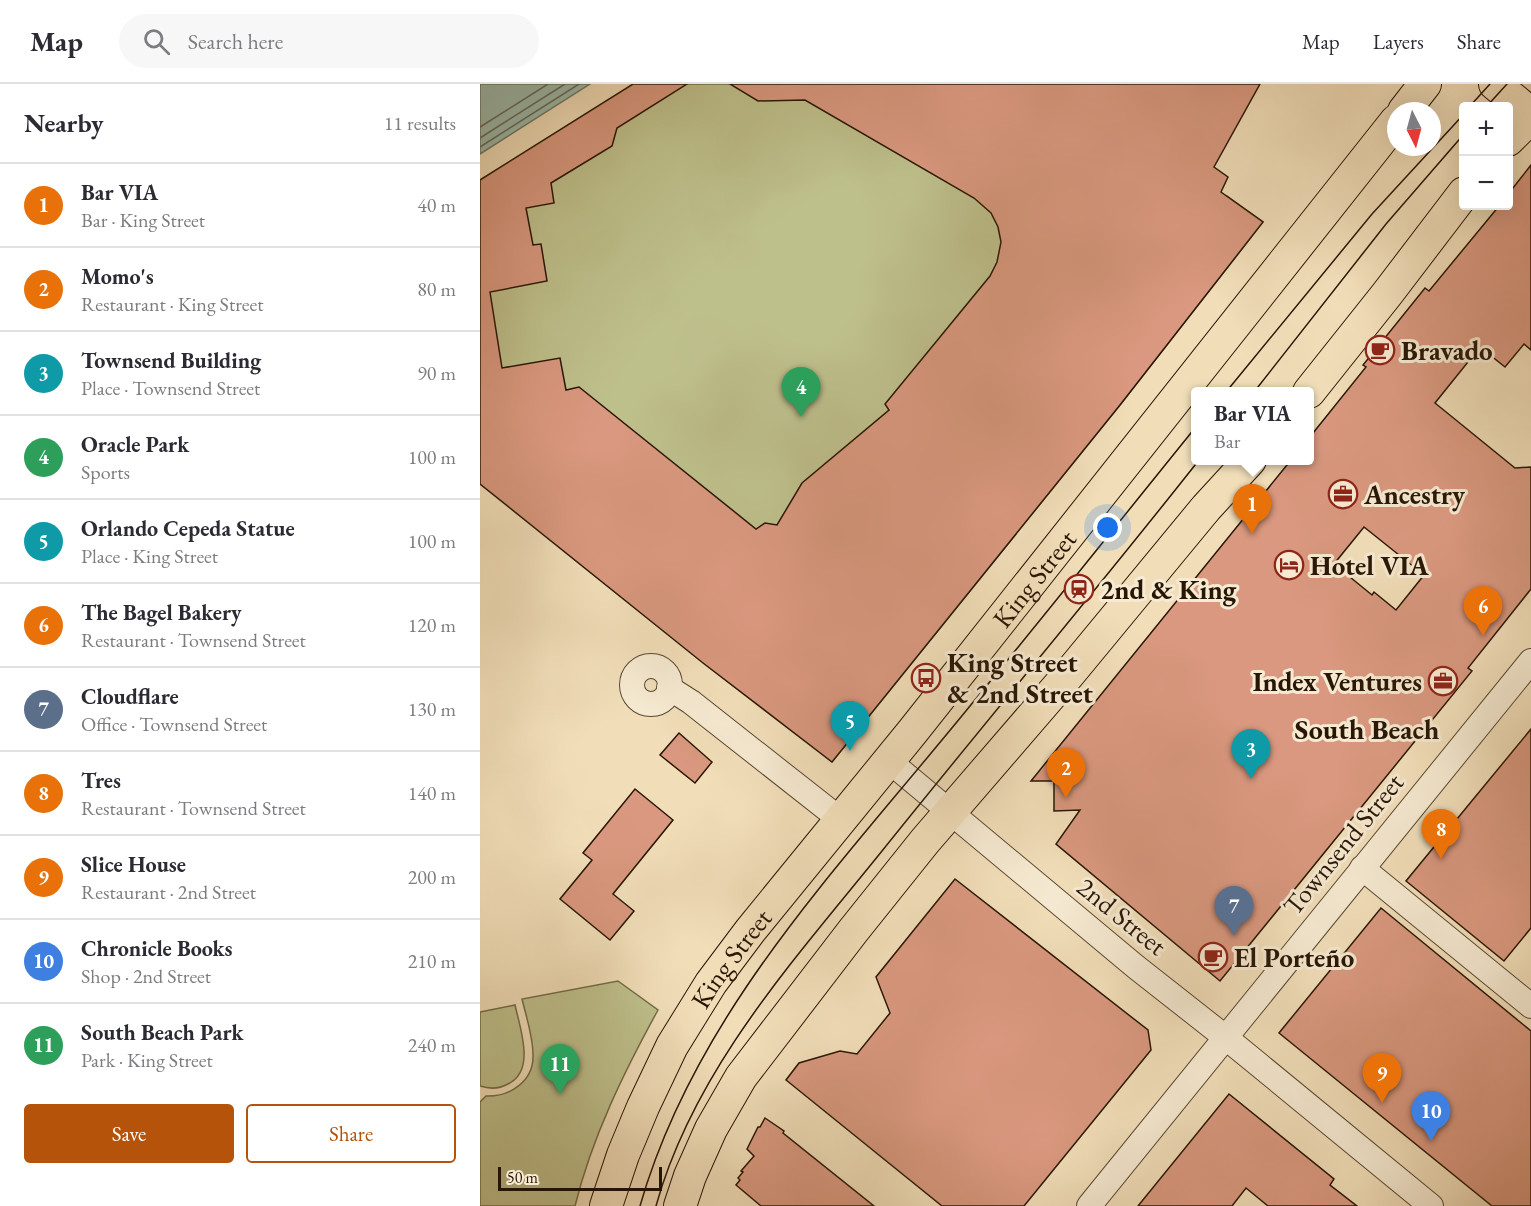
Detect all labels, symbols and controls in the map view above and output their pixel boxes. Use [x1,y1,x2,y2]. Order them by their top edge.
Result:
search box [119,14,539,68]
text: Map [30,23,83,59]
icon: search [140,25,173,58]
text: Search here [188,27,283,56]
text: Map [1302,28,1340,55]
text: Layers [1373,28,1424,55]
text: Share [1457,28,1501,55]
north arrow [1387,102,1441,156]
map controls [1459,102,1513,210]
button: + [1459,102,1513,156]
text: Nearby [24,106,104,140]
text: 11 results [384,110,456,136]
button: − [1459,156,1513,210]
text: Bar VIA [81,178,158,207]
text: 1 [38,192,49,218]
text: 40 m [417,192,456,218]
text: Bar · King Street [81,207,205,233]
text: Momo's [81,262,154,291]
text: 2 [38,276,49,302]
text: 80 m [417,276,456,302]
text: Restaurant · King Street [81,291,264,317]
place label: Bravado [1401,333,1493,368]
cafe icon: Bravado [1364,334,1396,366]
text: Townsend Building [81,346,261,375]
text: 3 [38,360,49,386]
text: 90 m [417,360,456,386]
pin: 4 [782,368,820,417]
text: Place · Townsend Street [81,375,260,401]
popup [1191,387,1314,465]
text: Bar VIA [1214,399,1291,428]
text: Bar [1214,428,1240,454]
text: Oracle Park [81,430,189,459]
text: 4 [38,444,49,470]
text: 100 m [408,444,456,470]
text: Sports [81,459,130,485]
place label: Ancestry [1363,477,1466,512]
office icon: Ancestry [1327,478,1359,510]
pin: 1 [1232,484,1272,534]
your location [1093,513,1122,542]
text: Orlando Cepeda Statue [81,514,295,543]
street label: King Street [984,522,1084,635]
text: 5 [38,528,49,554]
text: 100 m [408,528,456,554]
text: Place · King Street [81,543,218,569]
place label: Hotel VIA [1310,548,1429,583]
hotel icon: Hotel VIA [1273,549,1305,581]
place label: 2nd & King [1100,572,1237,607]
station icon: 2nd & King [1063,573,1095,605]
pin: 6 [1464,586,1502,636]
text: The Bagel Bakery [81,598,242,627]
text: 6 [38,612,49,638]
text: 120 m [408,612,456,638]
text: Restaurant · Townsend Street [81,627,306,653]
place label: King Street & 2nd Street [947,645,1093,711]
bus stop icon: King Street & 2nd Street [910,662,942,694]
place label: Index Ventures [1253,664,1422,699]
office icon: Index Ventures [1427,665,1459,697]
text: Cloudflare [81,682,179,711]
text: 7 [38,696,49,722]
text: 130 m [408,696,456,722]
pin: 5 [830,702,869,751]
text: Office · Townsend Street [81,711,267,737]
district label: South Beach [1295,711,1440,747]
pin: 3 [1232,730,1270,779]
pin: 2 [1046,748,1086,798]
street label: Townsend Street [1275,765,1411,922]
text: Tres [81,766,121,795]
text: 8 [38,780,49,806]
text: 140 m [408,780,456,806]
text: Restaurant · Townsend Street [81,795,306,821]
pin: 8 [1422,810,1460,859]
text: Slice House [81,850,186,879]
text: 9 [38,864,49,890]
text: 200 m [408,864,456,890]
street label: 2nd Street [1070,869,1174,963]
text: Restaurant · 2nd Street [81,879,256,905]
pin: 7 [1214,886,1254,936]
street label: King Street [682,901,779,1015]
text: Chronicle Books [81,934,232,963]
place label: El Porteño [1234,940,1354,975]
cafe icon: El Porteño [1197,941,1229,973]
text: 10 [33,948,54,974]
text: 210 m [408,948,456,974]
text: Shop · 2nd Street [81,963,211,989]
text: South Beach Park [81,1018,244,1047]
text: 11 [33,1032,54,1058]
text: 240 m [408,1032,456,1058]
pin: 11 [540,1044,580,1094]
text: Park · King Street [81,1047,213,1073]
pin: 9 [1362,1054,1402,1103]
pin: 10 [1412,1092,1450,1141]
button: Save [24,1104,234,1163]
button: Share [246,1104,456,1163]
scale bar [498,1164,662,1192]
text: 50 m [507,1167,538,1188]

